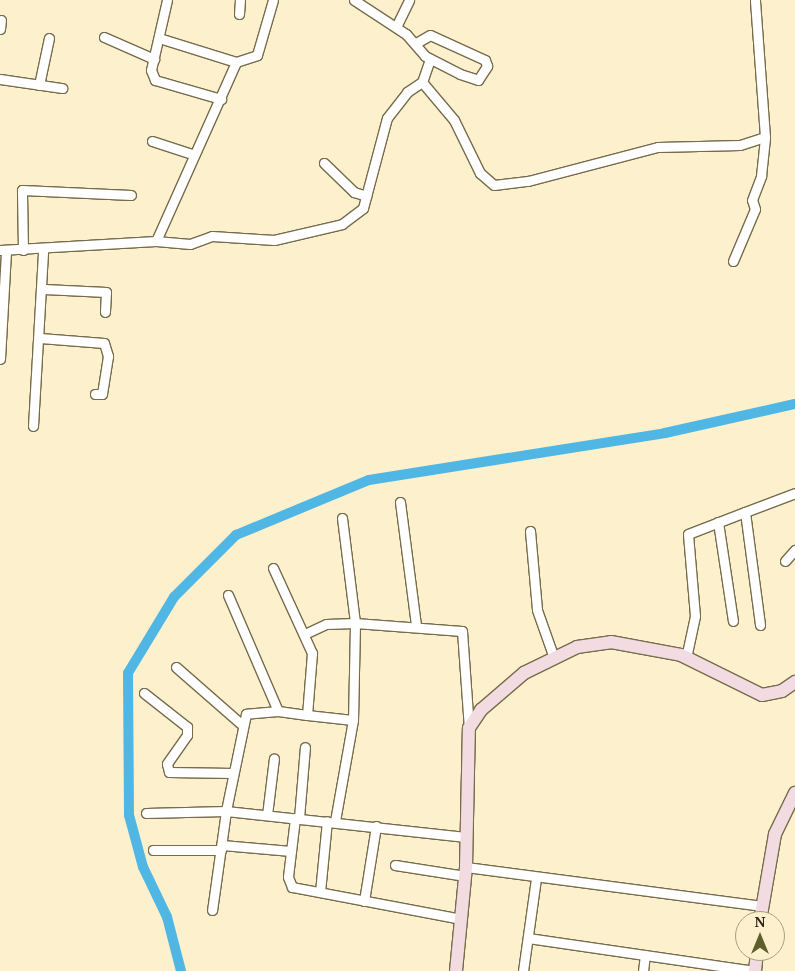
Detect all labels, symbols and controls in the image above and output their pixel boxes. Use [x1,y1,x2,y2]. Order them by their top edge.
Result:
north arrow [735,911,785,961]
text: N [754,912,766,931]

